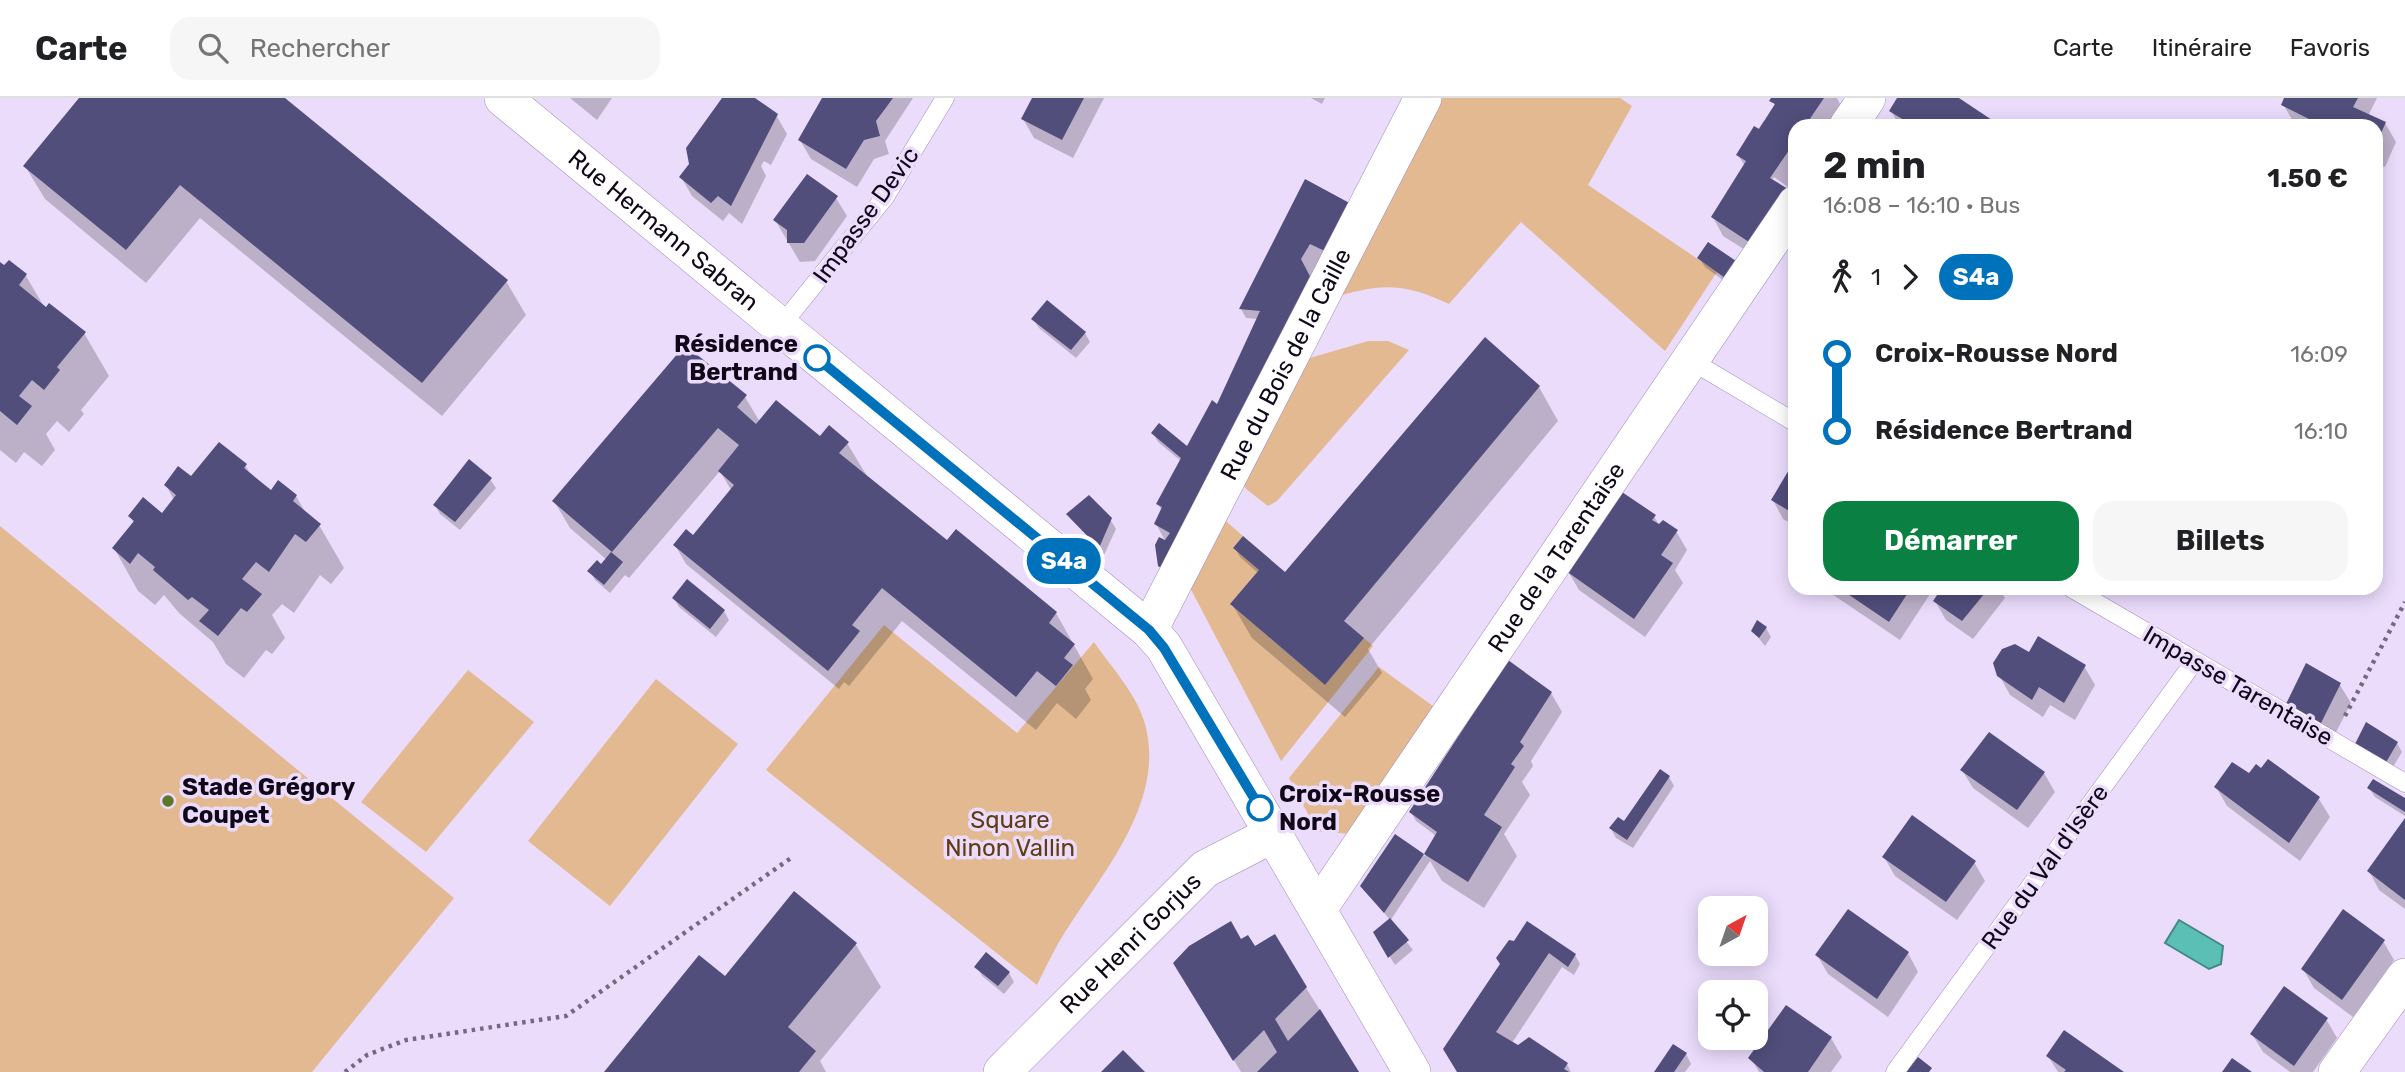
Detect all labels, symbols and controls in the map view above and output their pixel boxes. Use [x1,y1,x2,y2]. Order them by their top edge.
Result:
search box [170,17,660,80]
text: Carte [35,29,128,68]
icon: search [194,29,232,67]
text: Rechercher [250,33,390,64]
text: Carte [2053,34,2114,62]
text: Itinéraire [2152,34,2252,62]
text: Favoris [2290,34,2370,62]
street label: Impasse Devic [807,142,925,288]
text: 2 min [1823,142,1926,188]
street label: Rue Hermann Sabran [563,144,764,317]
text: 1.50 € [2267,163,2348,194]
text: 16:08 – 16:10 · Bus [1823,191,2020,219]
street label: Rue du Bois de la Caille [1215,244,1357,485]
icon: walk [1823,258,1861,296]
icon: forward [1891,258,1929,296]
text: 1 [1871,263,1881,291]
text: S4a [1953,263,1999,291]
place label: Résidence Bertrand [674,330,798,386]
text: Croix-Rousse Nord [1875,338,2118,369]
text: 16:09 [2290,340,2348,368]
marker: Résidence Bertrand [804,345,830,371]
text: Résidence Bertrand [1875,415,2133,446]
text: 16:10 [2294,417,2348,445]
street label: Rue de la Tarentaise [1482,457,1631,658]
button: Démarrer [1823,501,2079,581]
button: Billets [2093,501,2348,581]
line badge: S4a [1024,538,1104,584]
text: S4a [1041,547,1087,575]
street label: Impasse Tarentaise [2138,620,2338,752]
place label: Stade Grégory Coupet [182,773,355,829]
street label: Rue du Val d'Isère [1976,779,2114,955]
place label: Croix-Rousse Nord [1279,780,1440,836]
marker: Stade Grégory Coupet [160,793,176,809]
marker: Croix-Rousse Nord [1247,795,1273,821]
park label: Square Ninon Vallin [945,806,1075,862]
street label: Rue Henri Gorjus [1054,867,1207,1020]
north arrow [1698,896,1768,966]
map controls [1698,896,1768,1050]
button: locate [1698,980,1768,1050]

